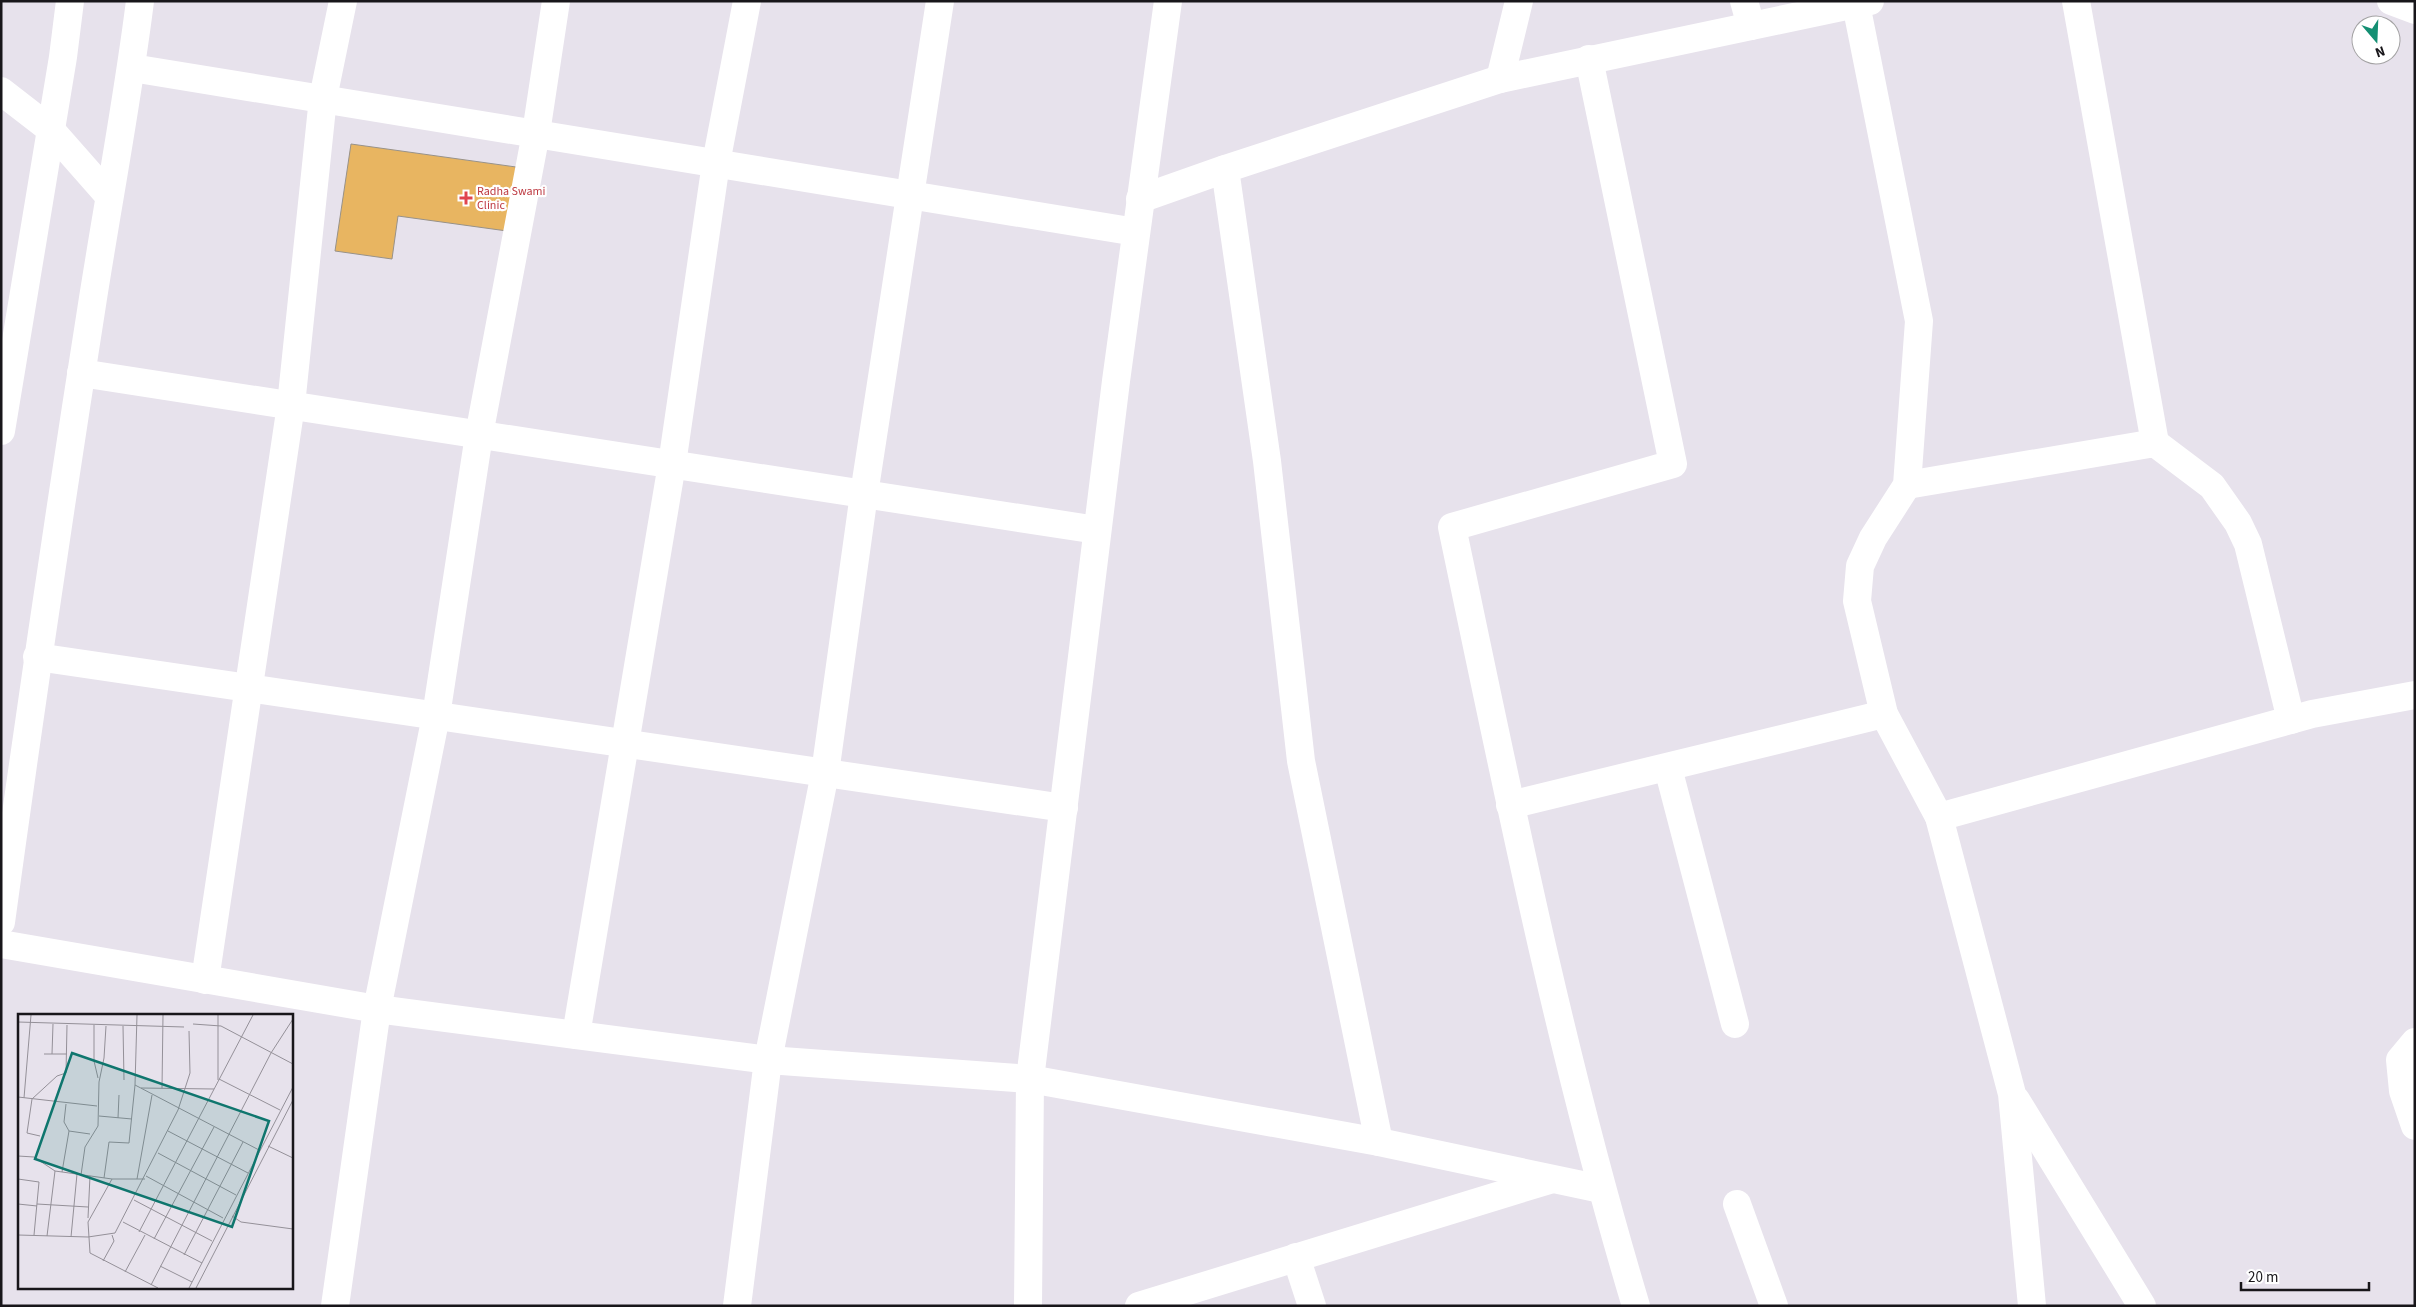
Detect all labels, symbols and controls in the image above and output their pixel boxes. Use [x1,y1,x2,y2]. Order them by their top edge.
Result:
north arrow [2351,15,2401,65]
text: N [2372,40,2388,62]
place label: Radha Swami Clinic [477,183,545,214]
marker: Radha Swami Clinic [459,191,473,205]
inset map [18,1014,292,1290]
scale bar [2241,1260,2368,1292]
text: 20 m [2248,1267,2278,1288]

